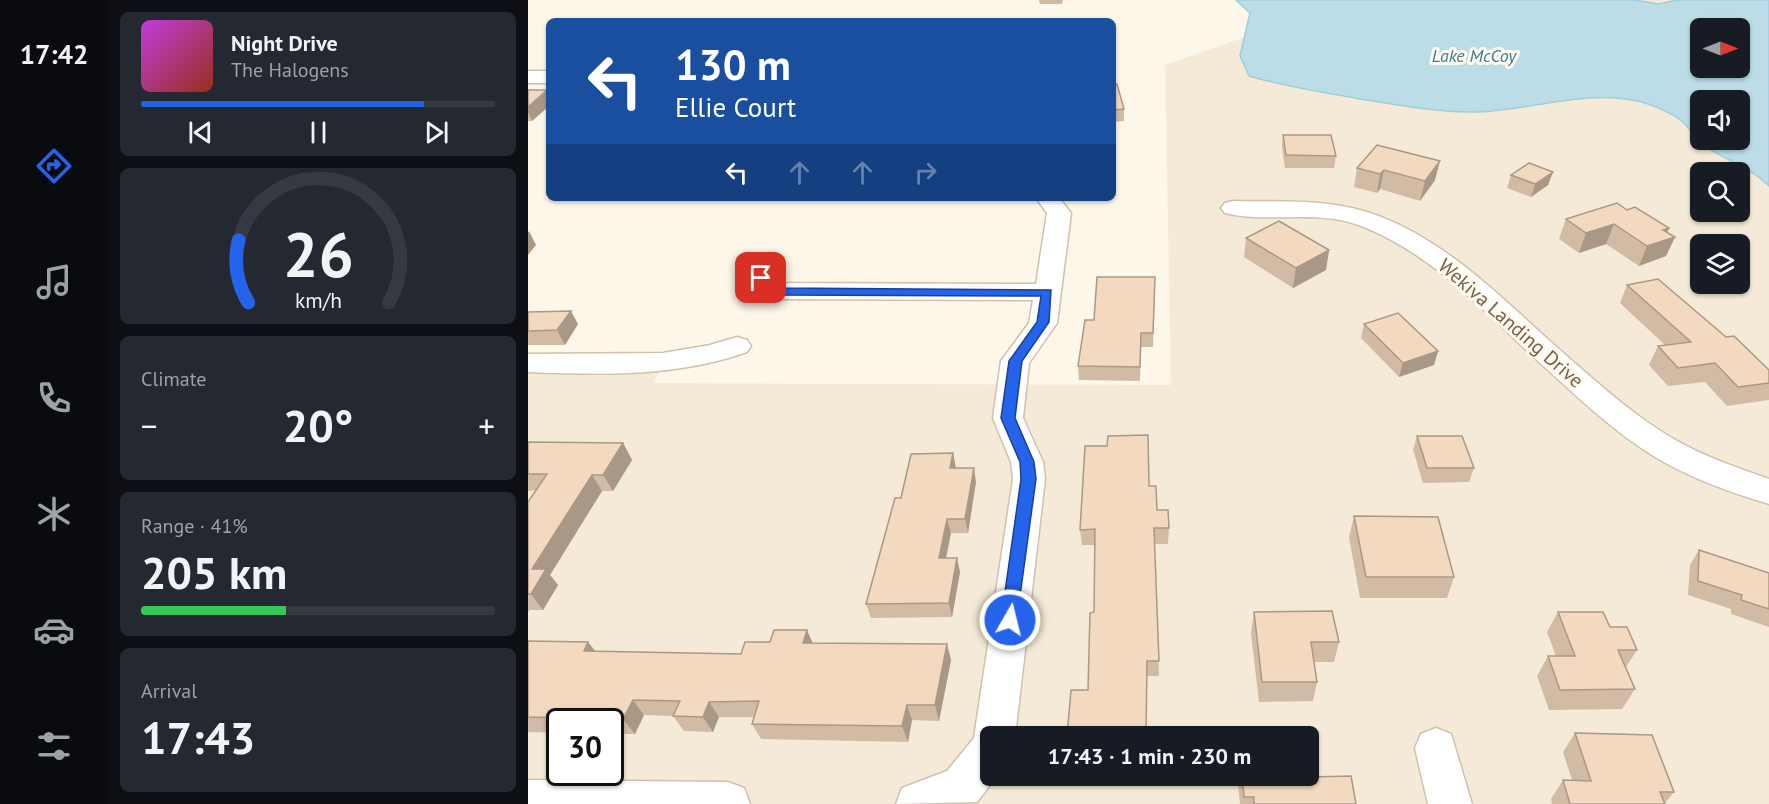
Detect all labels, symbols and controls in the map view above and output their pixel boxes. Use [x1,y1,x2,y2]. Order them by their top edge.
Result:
north arrow [1690,18,1750,78]
map controls [1690,18,1750,294]
text: Night Drive [231,29,338,57]
text: 17:42 [20,37,88,71]
text: 130 m [675,37,791,92]
icon: left [576,42,654,120]
water label: Lake McCoy [1432,44,1517,67]
text: The Halogens [231,57,349,83]
text: Ellie Court [675,90,796,124]
button: sound [1690,90,1750,150]
icon: previous [184,116,217,149]
icon: pause [302,116,335,149]
icon: next [420,116,453,149]
icon: directions [33,145,75,187]
icon: left [720,156,753,189]
icon: ahead [783,156,816,189]
icon: ahead [846,156,879,189]
icon: right [909,156,942,189]
button: search [1690,162,1750,222]
text: 26 [283,213,353,294]
button: layers [1690,234,1750,294]
pin [735,252,786,303]
street label: Wekiva Landing Drive [1433,253,1589,393]
icon: music [33,261,75,303]
icon: arrive [744,261,777,294]
text: km/h [294,286,341,314]
text: Climate [141,366,207,392]
icon: phone [33,377,75,419]
text: 20° [283,396,353,454]
text: − [141,404,158,447]
text: + [478,404,495,447]
icon: climate [33,493,75,535]
text: Range · 41% [141,513,248,539]
text: 205 km [141,543,287,601]
position arrow [978,588,1042,652]
icon: car [33,609,75,651]
text: Arrival [141,678,197,704]
text: 17:43 [141,708,255,766]
speed limit sign: 30 [546,708,624,786]
icon: filters [33,725,75,767]
text: 17:43 · 1 min · 230 m [1048,742,1251,770]

